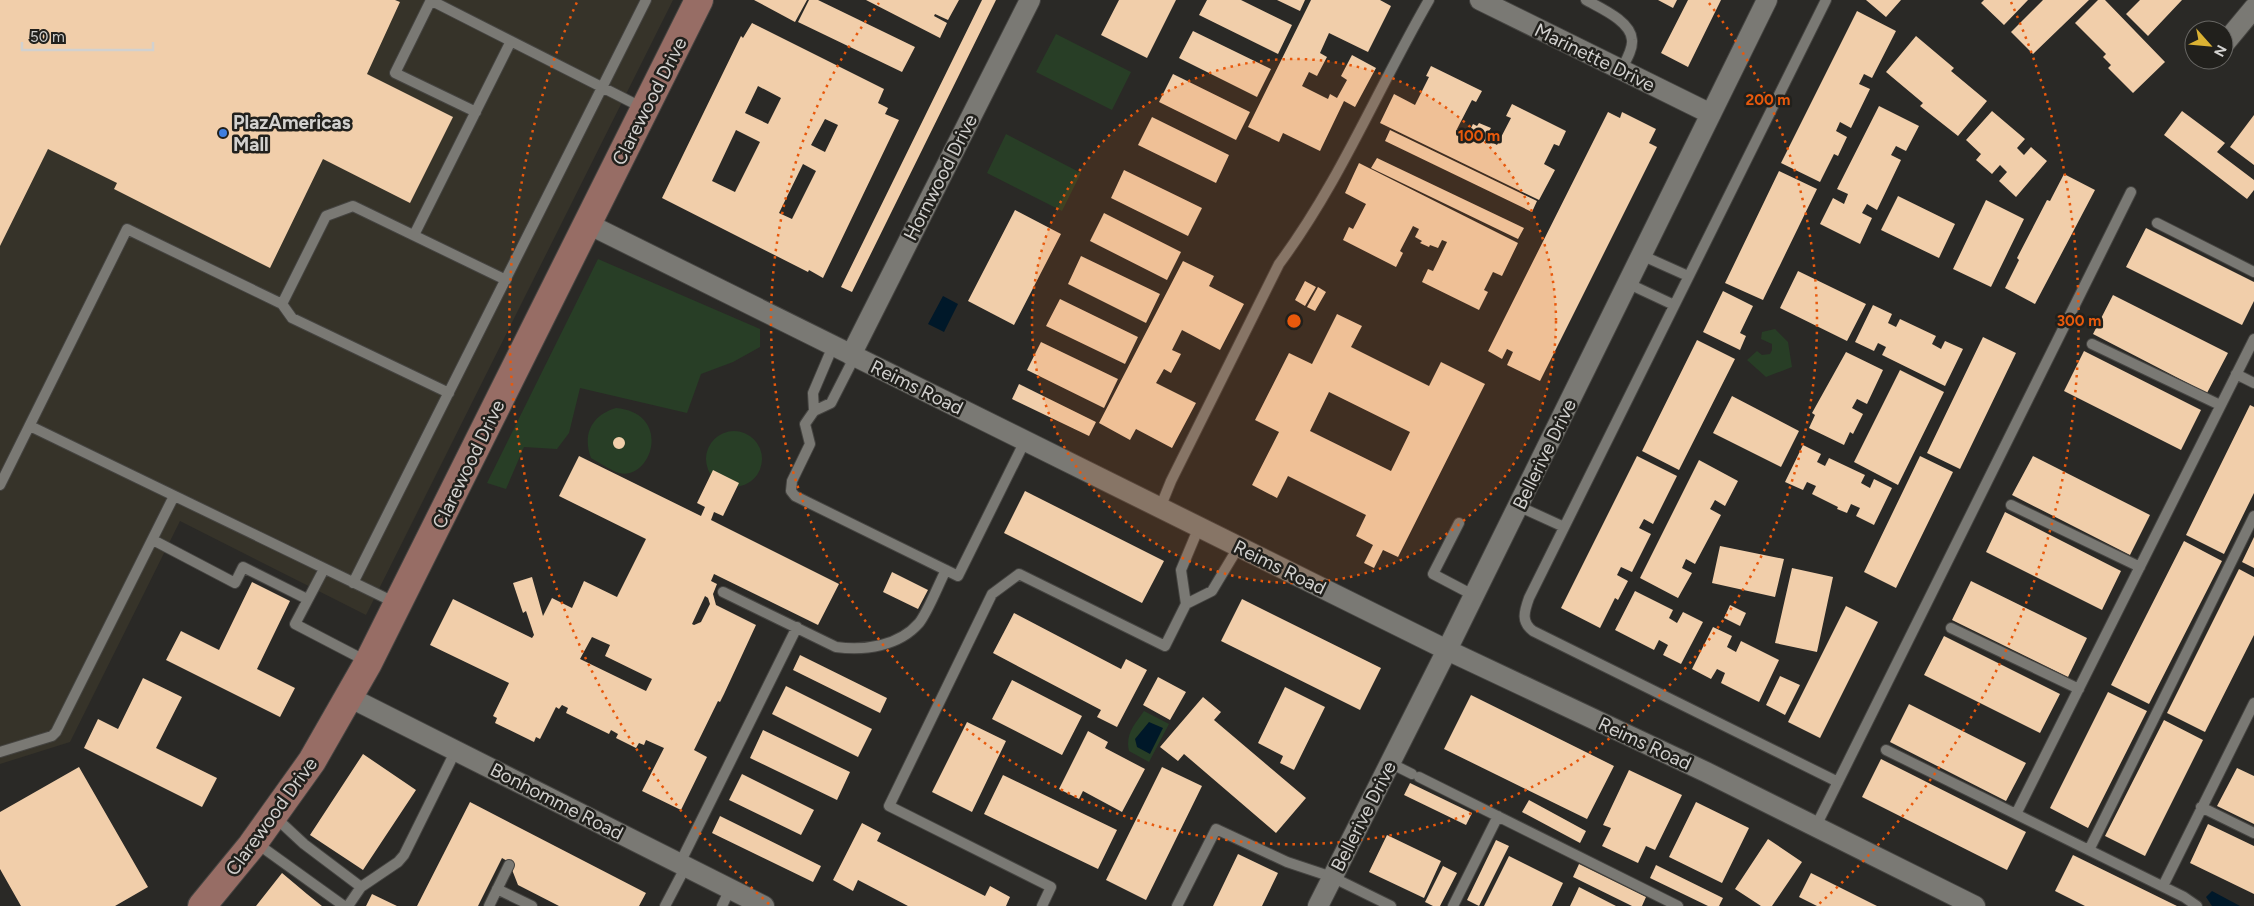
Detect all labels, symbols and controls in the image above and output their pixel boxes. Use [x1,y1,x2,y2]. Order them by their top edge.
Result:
street label: Marinette Drive [1531,18,1659,96]
scale bar [22,20,154,52]
north arrow [2184,20,2234,70]
text: 50 m [30,28,65,46]
street label: Clarewood Drive [607,33,692,169]
text: N [2210,42,2230,59]
text: 200 m [1746,91,1790,109]
street label: Hornwood Drive [899,110,982,244]
place label: PlazAmericas Mall [233,111,351,156]
marker: PlazAmericas Mall [217,127,229,139]
text: 100 m [1458,127,1500,145]
centre of rings [1285,312,1303,330]
text: 300 m [2057,312,2101,330]
street label: Reims Road [867,355,967,420]
street label: Bellerive Drive [1508,395,1581,513]
street label: Clarewood Drive [427,396,510,532]
street label: Reims Road [1230,535,1330,600]
street label: Reims Road [1595,712,1695,775]
street label: Clarewood Drive [221,753,322,880]
street label: Bellerive Drive [1326,757,1401,875]
street label: Bonhomme Road [487,758,627,845]

